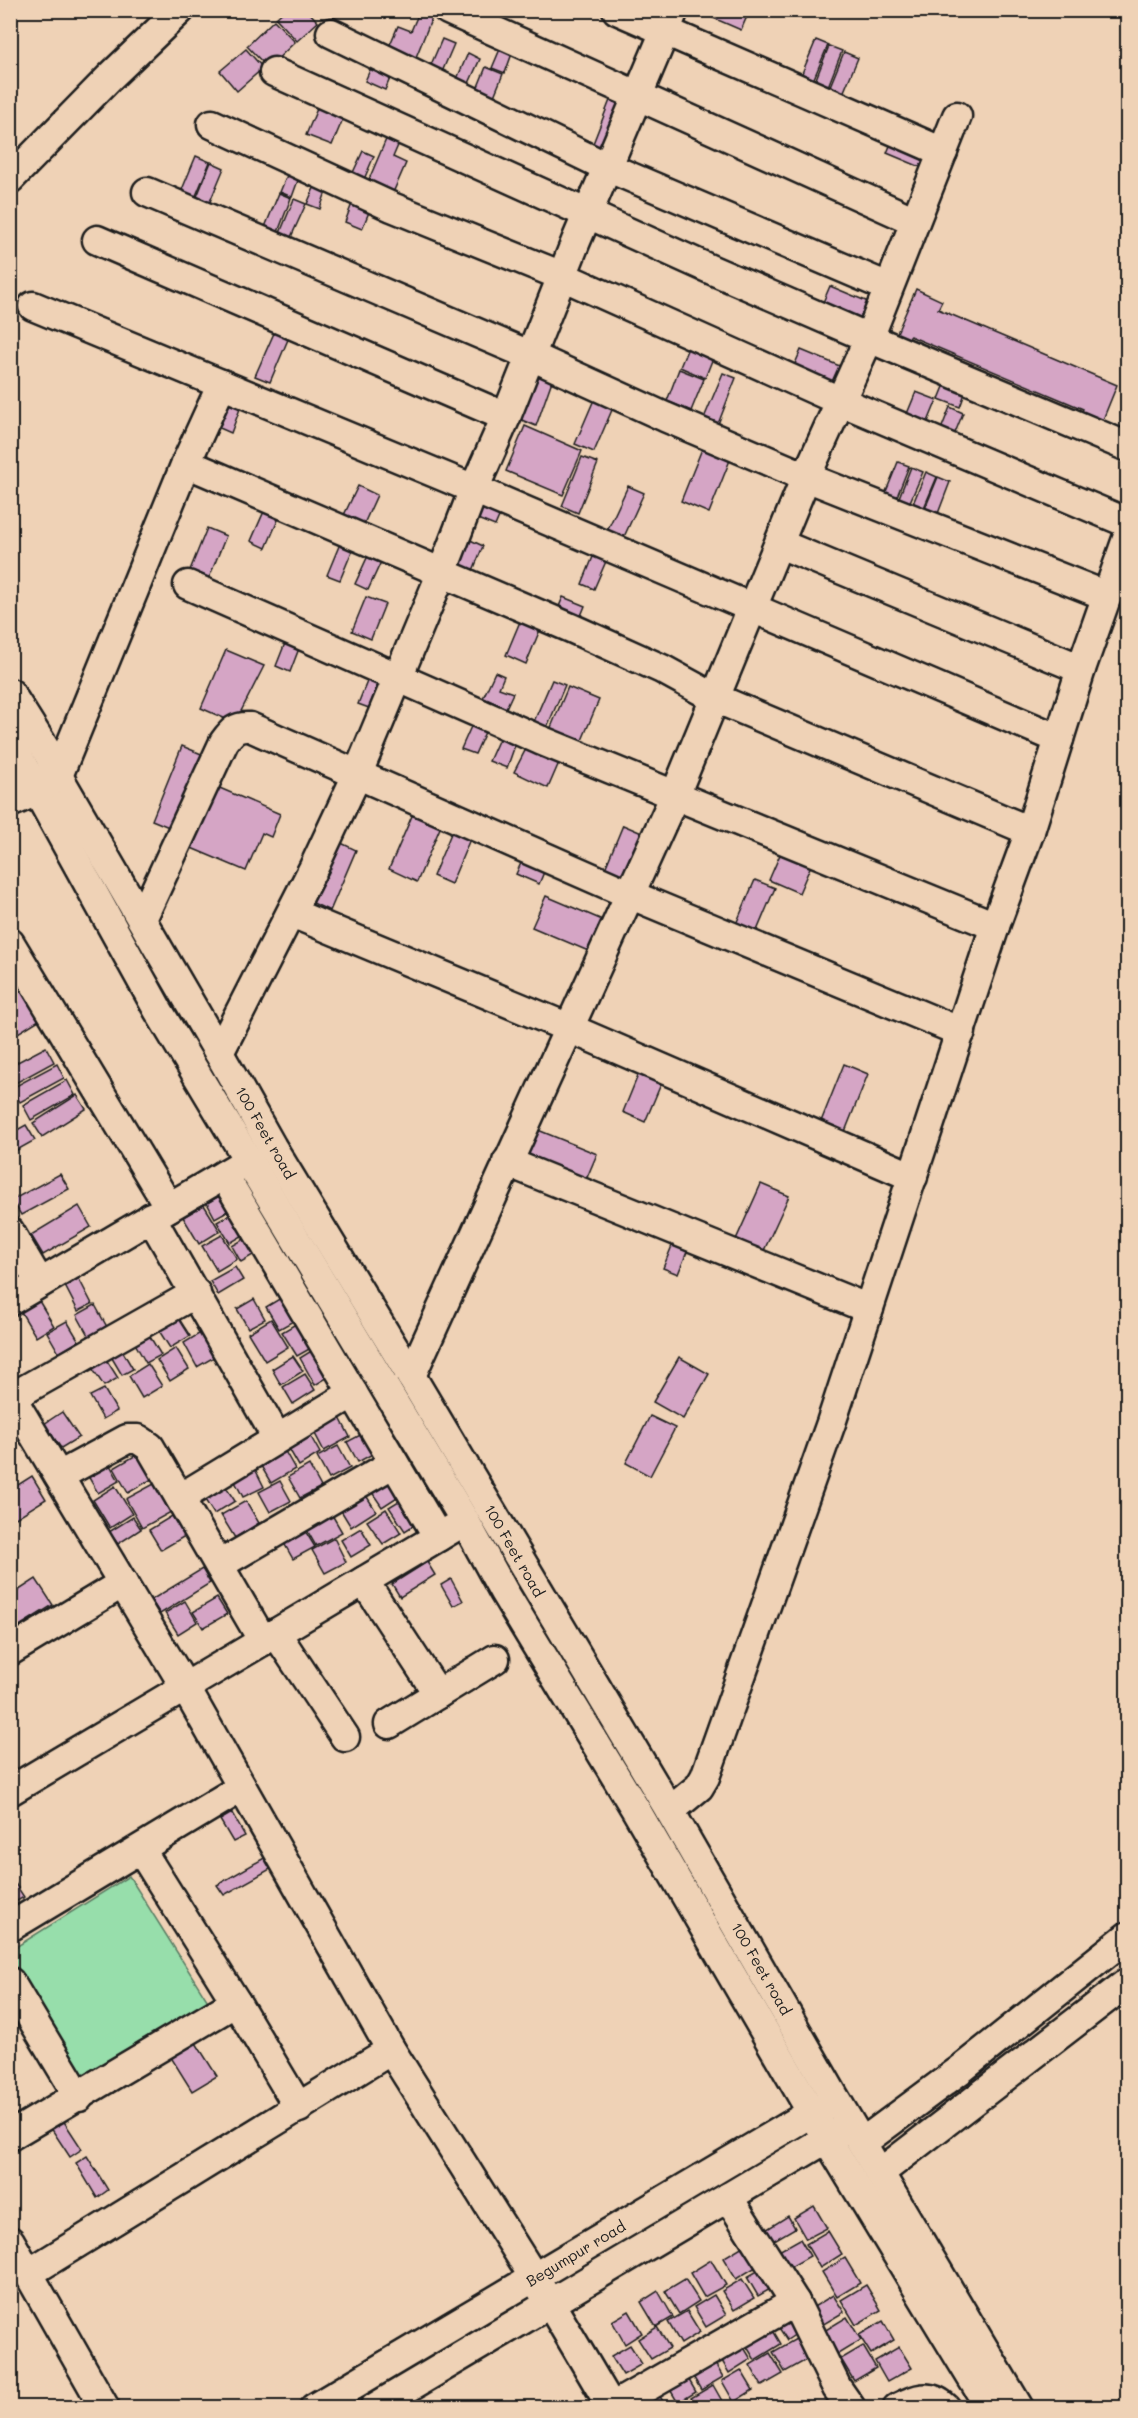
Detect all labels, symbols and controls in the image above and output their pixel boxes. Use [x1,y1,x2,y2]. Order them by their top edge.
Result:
street label: 100 Feet road [231,1083,300,1182]
street label: 100 Feet road [480,1501,549,1600]
street label: 100 Feet road [727,1919,796,2018]
street label: Begumpur road [522,2216,629,2291]

